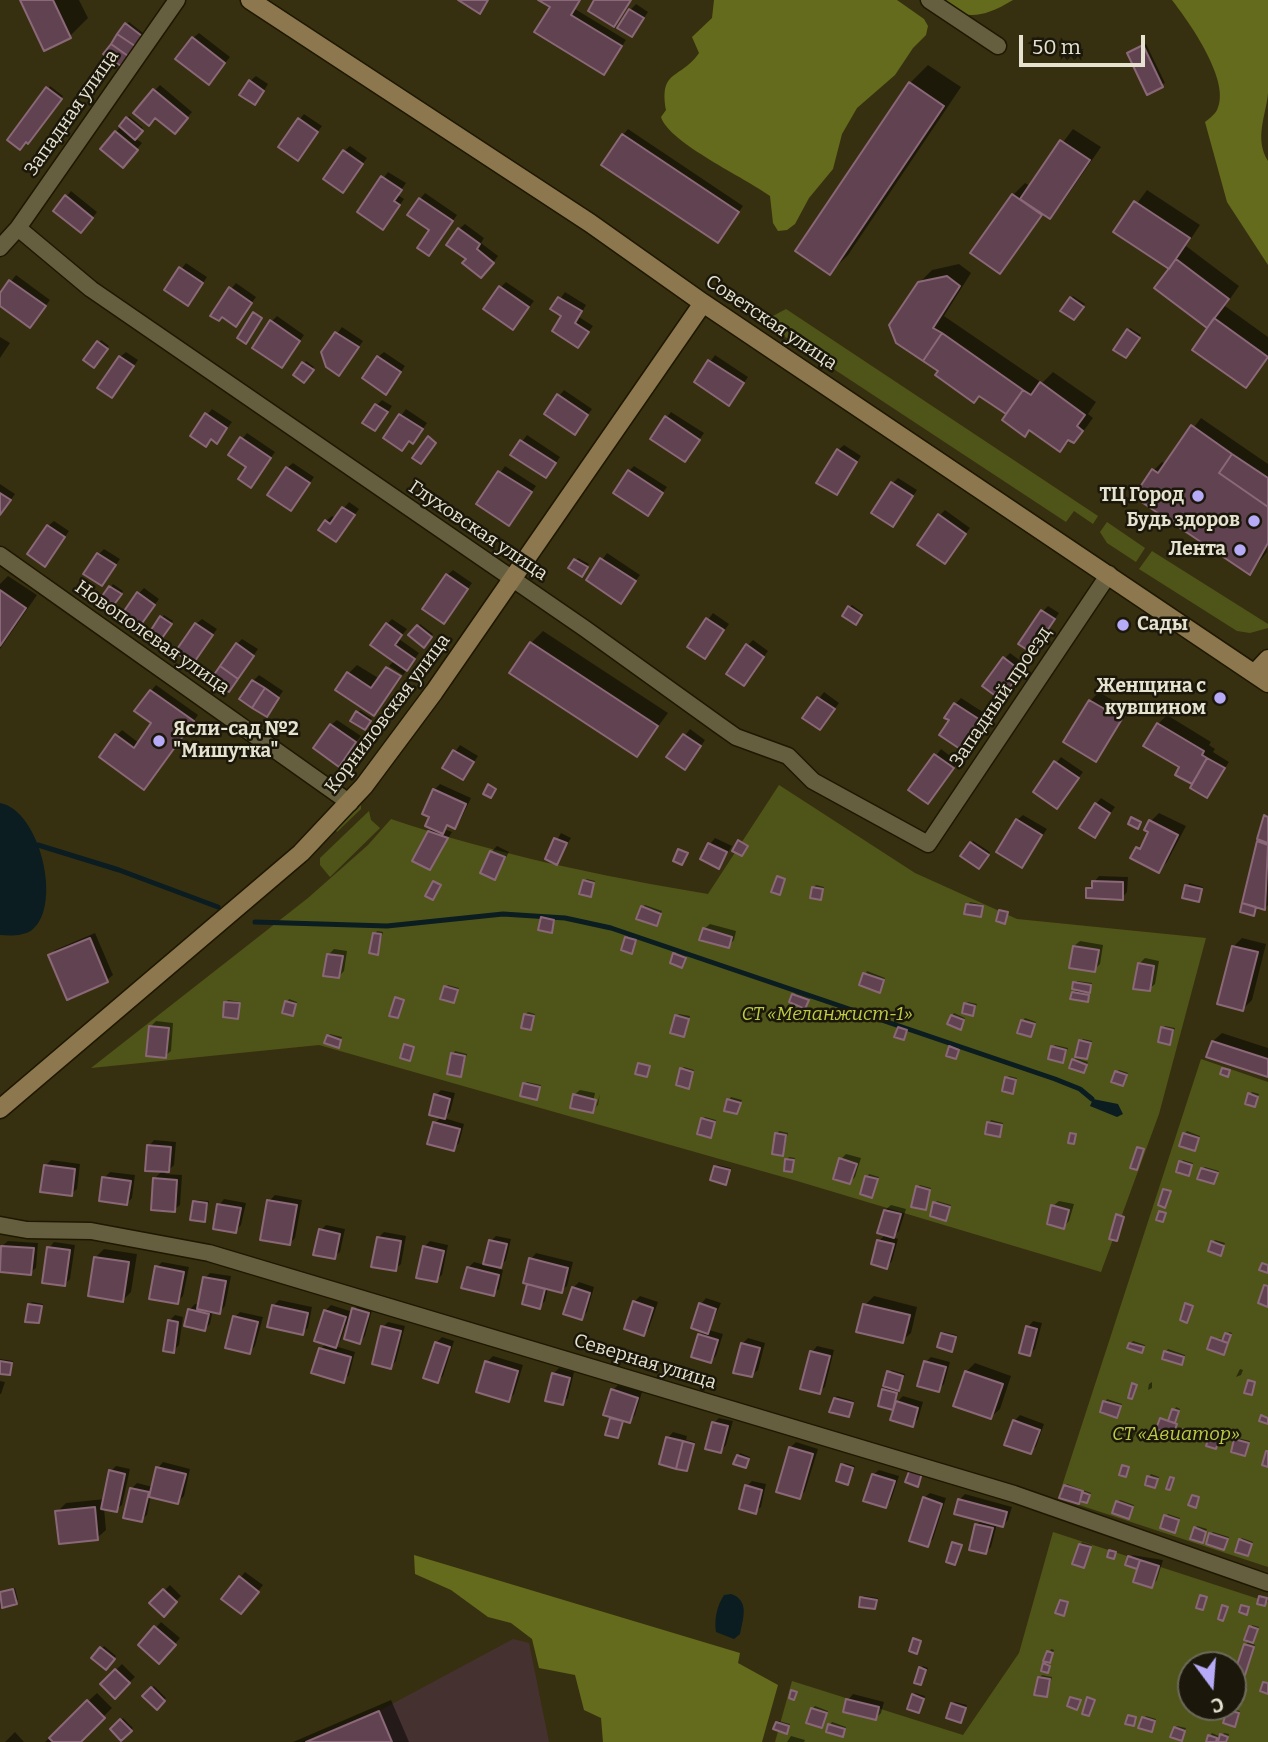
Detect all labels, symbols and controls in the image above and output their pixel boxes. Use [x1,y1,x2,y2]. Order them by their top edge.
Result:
scale bar [1023,21,1149,65]
text: 50 m [1032,34,1081,60]
street label: Западная улица [20,46,124,180]
street label: Советская улица [701,271,841,375]
street label: Глуховская улица [404,476,552,586]
place label: ТЦ Город [1100,485,1184,507]
marker: ТЦ Город [1190,488,1206,504]
place label: Будь здоров [1126,510,1240,532]
marker: Будь здоров [1246,513,1262,529]
place label: Лента [1169,539,1226,561]
marker: Лента [1232,542,1248,558]
street label: Новополевая улица [70,576,234,700]
place label: Сады [1137,614,1188,636]
marker: Сады [1115,617,1131,633]
street label: Западный проезд [945,622,1057,772]
street label: Корниловская улица [321,630,455,798]
place label: Женщина с кувшином [1096,676,1206,720]
marker: Женщина с кувшином [1212,690,1228,706]
place label: Ясли-сад №2 "Мишутка" [173,719,299,763]
marker: Ясли-сад №2 "Мишутка" [151,733,167,749]
park label: СТ «Меланжист-1» [741,1004,913,1026]
street label: Северная улица [571,1329,719,1395]
park label: СТ «Авиатор» [1112,1424,1240,1446]
north arrow [1177,1651,1247,1721]
text: С [1208,1692,1226,1717]

